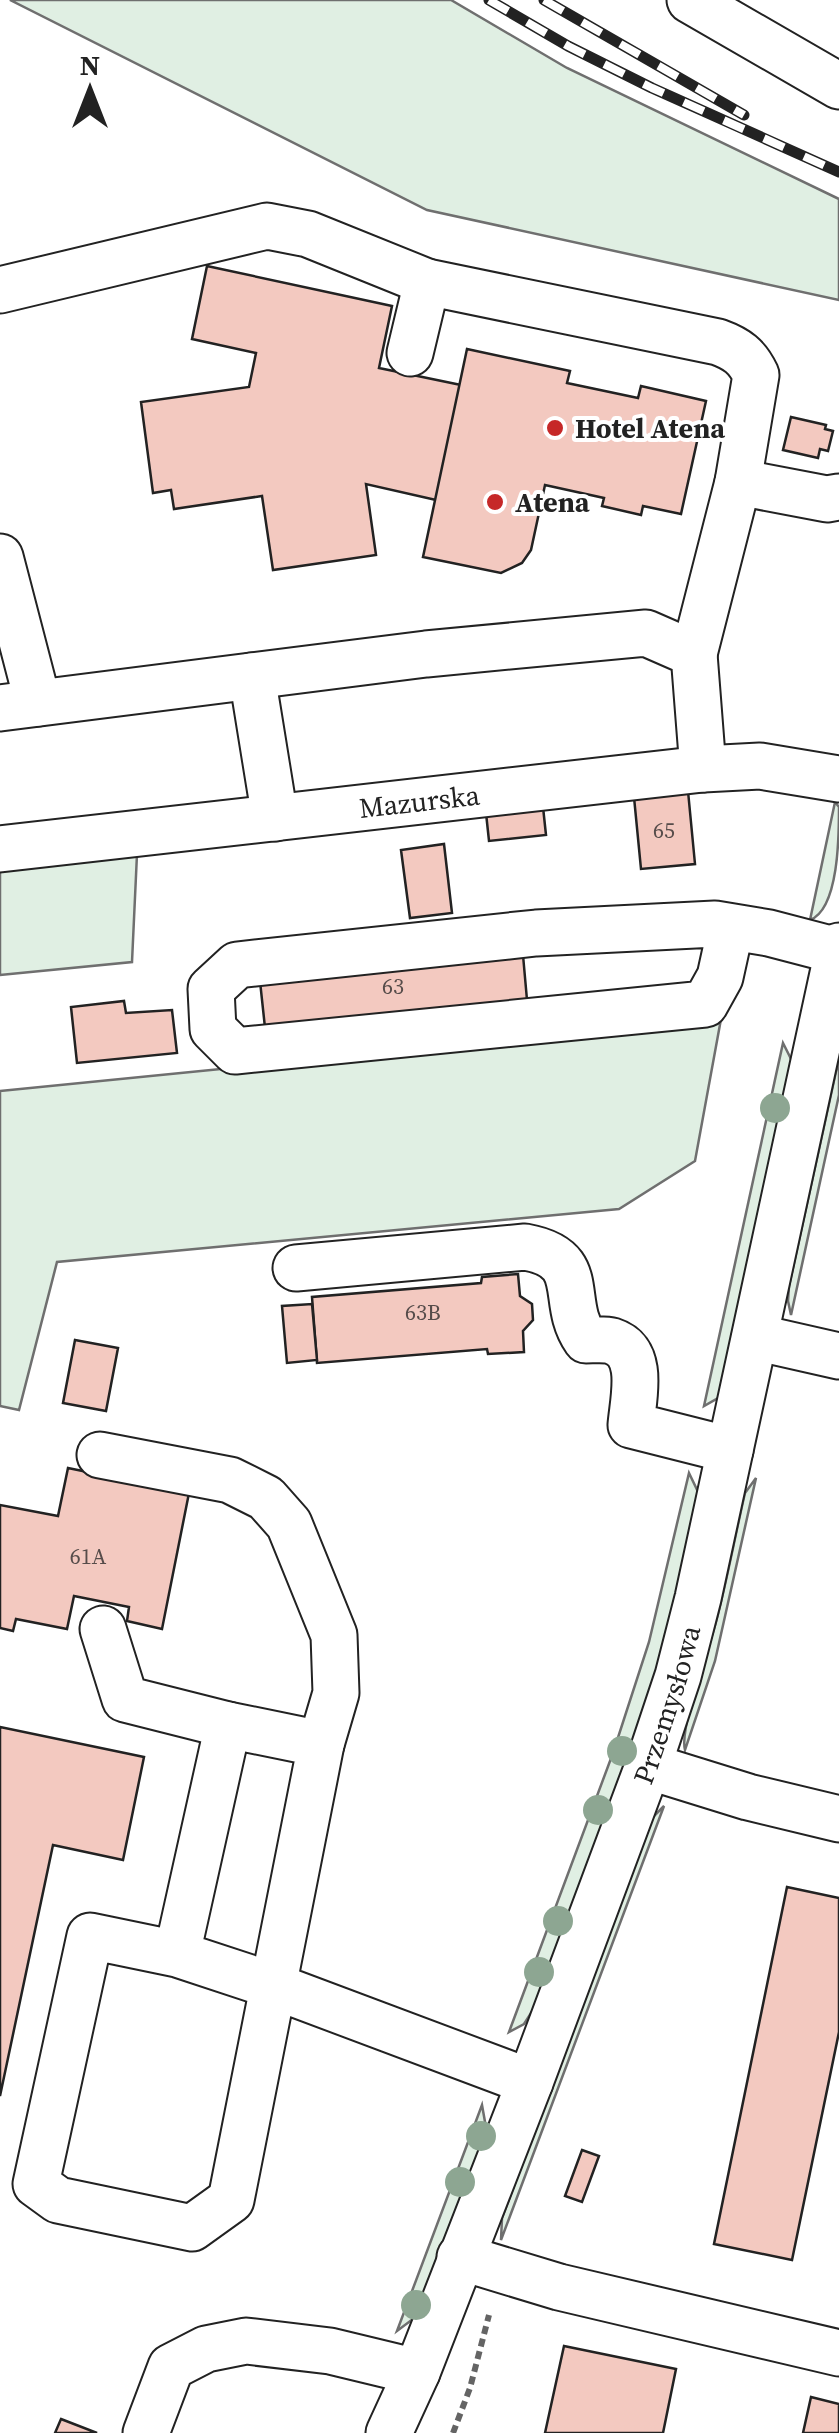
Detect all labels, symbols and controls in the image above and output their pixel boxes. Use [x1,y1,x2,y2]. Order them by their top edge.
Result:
north arrow [40,40,140,140]
text: N [80,46,100,84]
place label: Hotel Atena [575,409,725,447]
marker: Hotel Atena [544,417,566,439]
place label: Atena [515,483,590,521]
marker: Atena [484,491,506,513]
street label: Mazurska [357,775,482,827]
house number: 65 [653,815,675,845]
house number: 63 [382,971,404,1001]
house number: 63B [405,1297,441,1327]
house number: 61A [70,1541,107,1571]
street label: Przemysłowa [624,1621,709,1789]

